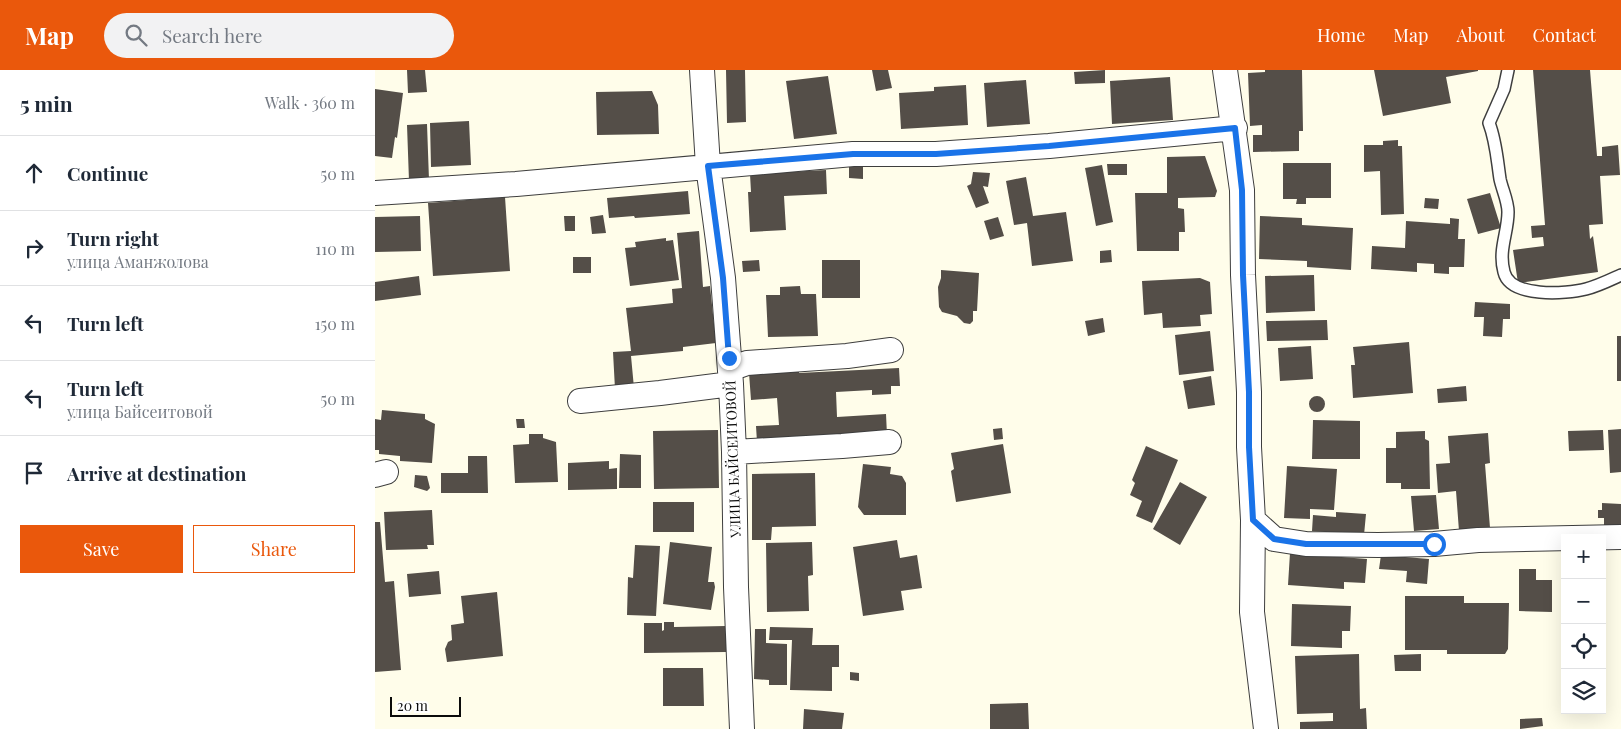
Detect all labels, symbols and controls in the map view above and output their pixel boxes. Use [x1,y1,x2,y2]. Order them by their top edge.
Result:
search box [104,13,454,58]
text: Map [25,19,74,51]
icon: search [122,21,150,49]
text: Search here [162,22,262,48]
text: Home [1317,23,1365,47]
text: Map [1393,23,1428,47]
text: About [1456,23,1505,47]
text: Contact [1533,23,1596,47]
text: 5 min [20,89,73,117]
text: Walk · 360 m [265,92,355,113]
icon: ahead [20,159,48,187]
text: Continue [67,160,148,186]
text: 50 m [321,163,355,184]
text: Turn right [67,225,159,251]
icon: right [20,234,48,262]
text: 110 m [315,238,355,259]
text: улица Аманжолова [67,251,209,272]
icon: left [20,309,48,337]
text: Turn left [67,310,144,336]
text: 150 m [315,313,355,334]
route end [718,347,741,370]
text: Turn left [67,375,144,401]
street label: УЛИЦА БАЙСЕИТОВОЙ [720,380,745,539]
icon: left [20,384,48,412]
text: 50 m [321,388,355,409]
text: улица Байсеитовой [67,401,213,422]
icon: arrive [20,459,48,487]
text: Arrive at destination [67,460,247,486]
button: Save [20,525,183,573]
button: Share [193,525,355,573]
route start [1423,533,1446,556]
map controls [1561,534,1606,714]
button: + [1561,534,1606,579]
button: − [1561,579,1606,624]
button: locate [1561,624,1606,669]
button: layers [1561,669,1606,714]
scale bar [390,694,461,717]
text: 20 m [397,696,428,715]

